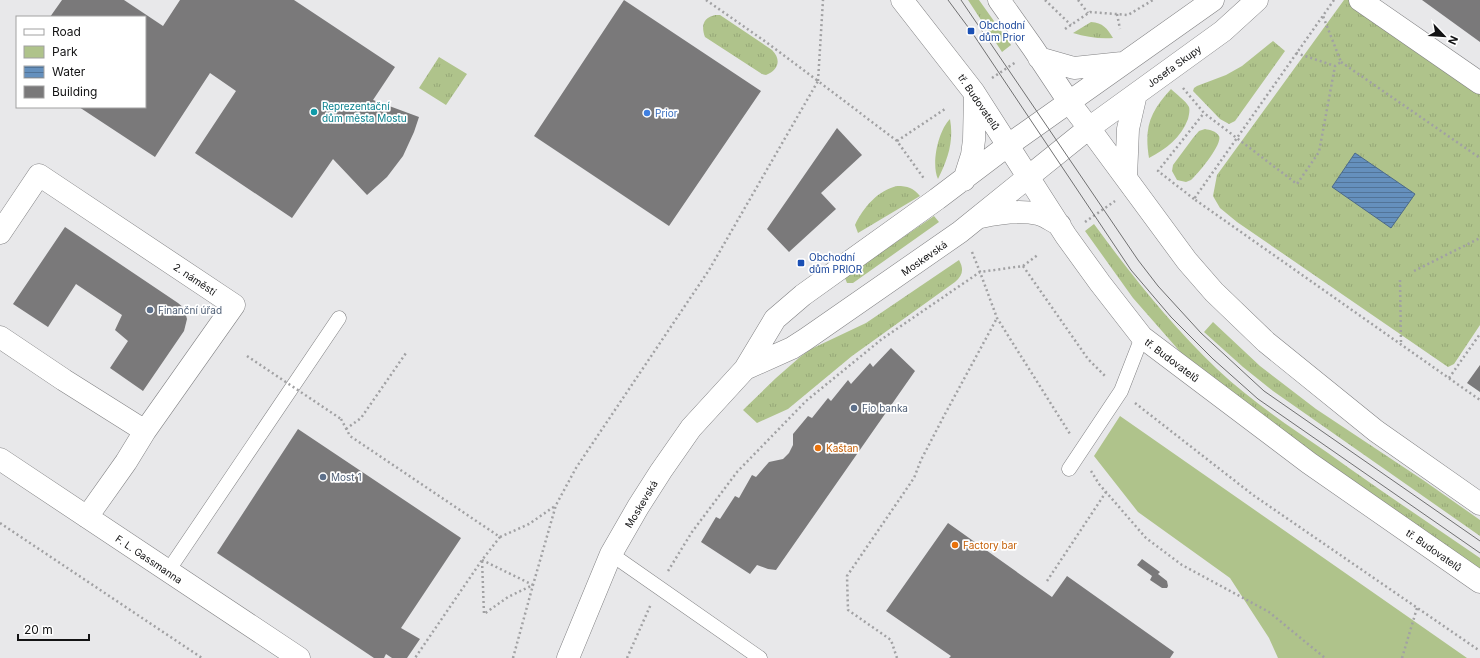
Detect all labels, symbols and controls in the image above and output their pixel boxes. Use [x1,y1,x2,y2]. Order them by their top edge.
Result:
legend [16,16,146,108]
north arrow [1424,16,1464,56]
place label: Obchodní dům Prior [979,19,1025,43]
text: Road [52,24,81,39]
marker: Obchodní dům Prior [966,26,976,36]
text: N [1445,33,1461,47]
street label: Josefa Skupy [1145,42,1204,90]
text: Park [52,44,78,59]
text: Water [52,64,86,79]
street label: tř. Budovatelů [956,72,1002,132]
text: Building [52,84,97,99]
place label: Reprezentační dům města Mostu [322,100,407,124]
marker: Reprezentační dům města Mostu [309,107,319,117]
place label: Prior [655,107,678,119]
marker: Prior [642,108,652,118]
street label: Moskevská [899,238,949,278]
place label: Obchodní dům PRIOR [809,251,863,275]
marker: Obchodní dům PRIOR [796,258,806,268]
street label: 2. náměstí [171,260,219,298]
place label: Finanční úřad [158,304,222,316]
marker: Finanční úřad [145,305,155,315]
street label: tř. Budovatelů [1142,336,1202,384]
place label: Fio banka [862,402,908,414]
marker: Fio banka [849,403,859,413]
place label: Kaštan [826,442,859,454]
marker: Kaštan [813,443,823,453]
place label: Most 1 [331,471,361,483]
marker: Most 1 [318,472,328,482]
street label: Moskevská [622,478,660,530]
street label: tř. Budovatelů [1404,526,1464,574]
street label: F. L. Gassmanna [113,532,185,586]
place label: Factory bar [963,539,1017,551]
marker: Factory bar [950,540,960,550]
scale bar [18,616,89,642]
text: 20 m [24,622,53,637]

